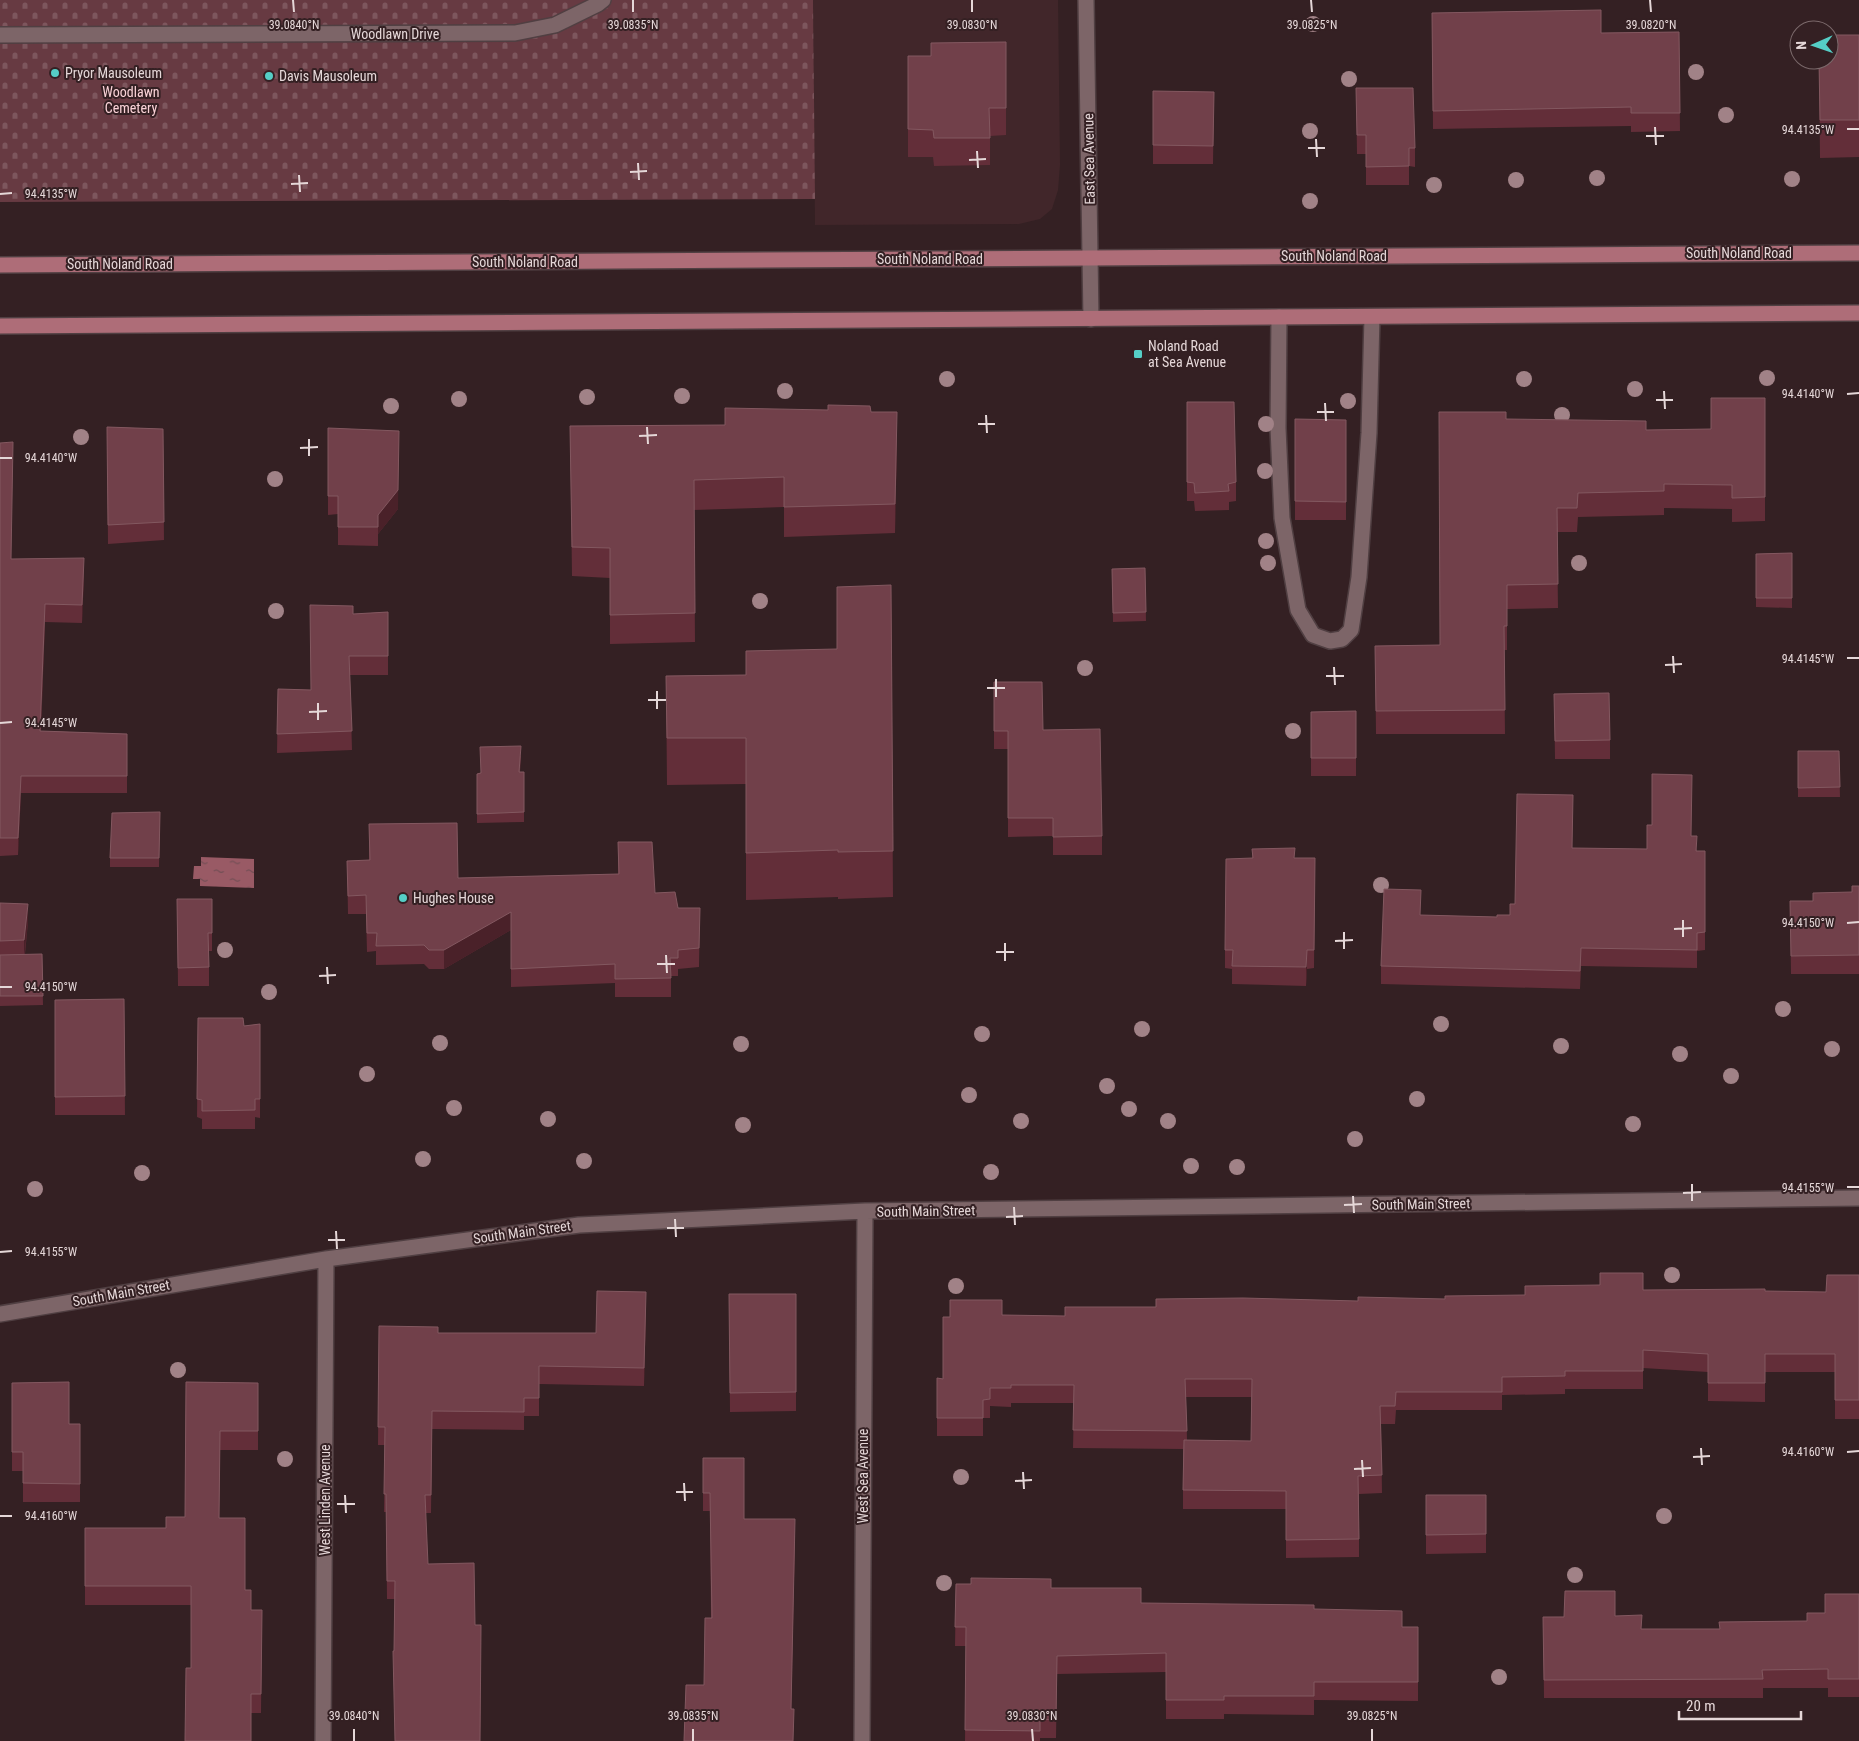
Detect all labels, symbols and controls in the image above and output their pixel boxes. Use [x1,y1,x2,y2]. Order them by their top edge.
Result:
text: 39.0840°N [269,18,319,32]
text: 39.0835°N [608,18,658,32]
text: 39.0830°N [947,18,997,32]
text: 39.0825°N [1287,18,1337,32]
text: 39.0820°N [1626,18,1676,32]
north arrow [1789,20,1839,70]
street label: Woodlawn Drive [351,26,440,42]
text: N [1793,41,1809,50]
place label: Pryor Mausoleum [65,65,162,81]
marker: Pryor Mausoleum [49,67,61,79]
place label: Davis Mausoleum [279,68,377,84]
marker: Davis Mausoleum [263,70,275,82]
park label: Woodlawn Cemetery [102,84,160,116]
street label: East Sea Avenue [1080,113,1098,205]
text: 94.4135°W [1782,123,1834,137]
text: 94.4135°W [25,187,77,201]
street label: South Noland Road [1686,245,1792,261]
street label: South Noland Road [1281,248,1387,264]
street label: South Noland Road [877,251,983,267]
street label: South Noland Road [472,254,578,270]
street label: South Noland Road [67,256,173,272]
place label: Noland Road at Sea Avenue [1148,338,1227,370]
marker: Noland Road at Sea Avenue [1132,348,1144,360]
text: 94.4140°W [1782,387,1834,401]
text: 94.4140°W [25,451,77,465]
text: 94.4145°W [1782,652,1834,666]
text: 94.4145°W [25,716,77,730]
place label: Hughes House [413,890,494,906]
marker: Hughes House [397,892,409,904]
text: 94.4150°W [1782,916,1834,930]
text: 94.4150°W [25,980,77,994]
text: 94.4155°W [1782,1181,1834,1195]
street label: South Main Street [1372,1195,1470,1213]
street label: South Main Street [877,1202,975,1220]
street label: South Main Street [472,1217,572,1247]
text: 94.4155°W [25,1245,77,1259]
street label: South Main Street [71,1277,171,1309]
street label: West Sea Avenue [855,1428,871,1523]
street label: West Linden Avenue [317,1444,333,1556]
text: 94.4160°W [1782,1445,1834,1459]
text: 94.4160°W [25,1509,77,1523]
scale bar [1679,1688,1802,1720]
text: 20 m [1686,1697,1716,1715]
text: 39.0840°N [329,1709,379,1723]
text: 39.0835°N [668,1709,718,1723]
text: 39.0830°N [1007,1709,1057,1723]
text: 39.0825°N [1347,1709,1397,1723]

